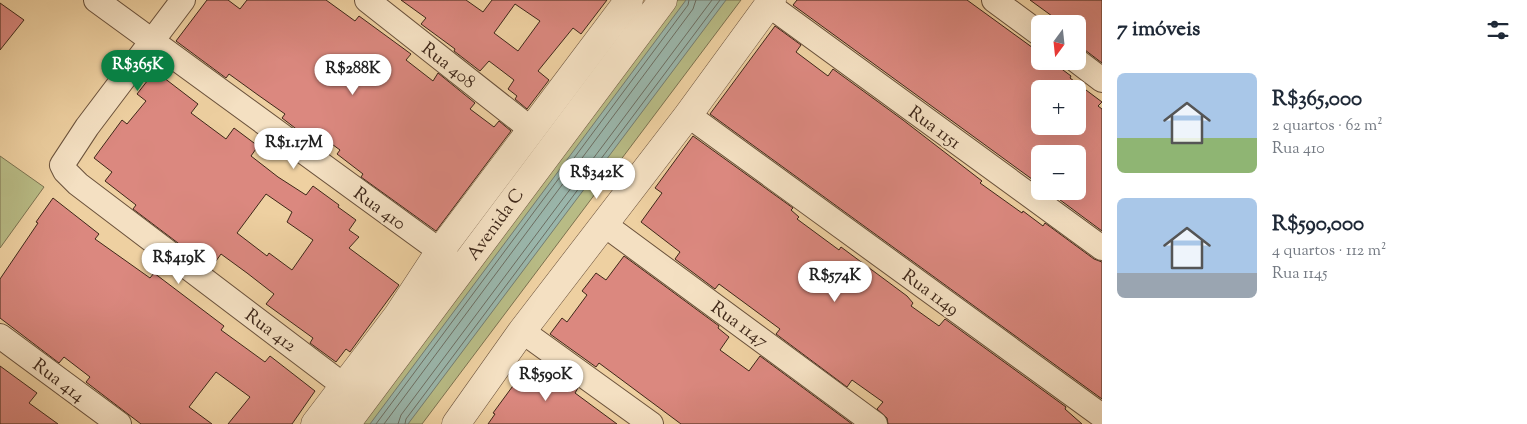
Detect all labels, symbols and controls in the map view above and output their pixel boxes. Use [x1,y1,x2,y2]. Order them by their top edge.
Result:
north arrow [1031,15,1086,70]
map controls [1031,15,1086,200]
text: 7 imóveis [1117,15,1200,45]
icon: filters [1484,16,1512,44]
street label: Rua 408 [415,37,480,96]
pin: R$365K [97,49,179,92]
text: R$365K [112,54,164,77]
pin: R$288K [312,54,394,96]
text: R$288K [325,58,381,81]
button: + [1031,80,1086,135]
text: R$365,000 [1272,85,1362,115]
icon: home [1157,93,1217,153]
street label: Rua 1151 [902,101,966,157]
text: 2 quartos · 62 m² [1272,115,1383,138]
pin: R$1.17M [248,128,340,170]
text: R$1.17M [265,132,323,155]
text: Rua 410 [1272,138,1325,161]
button: − [1031,145,1086,200]
pin: R$342K [556,158,638,200]
text: R$342K [570,162,624,185]
street label: Rua 410 [347,182,411,238]
street label: Avenida C [462,184,532,267]
text: R$590,000 [1272,210,1364,240]
icon: home [1157,218,1217,278]
text: 4 quartos · 112 m² [1272,240,1386,263]
pin: R$419K [138,242,220,285]
text: R$419K [153,247,205,270]
pin: R$574K [794,260,876,303]
text: Rua 1145 [1272,263,1327,286]
street label: Rua 1149 [896,264,964,323]
text: R$574K [809,265,861,288]
street label: Rua 1147 [705,296,773,355]
street label: Rua 412 [239,304,301,360]
street label: Rua 414 [26,353,89,410]
pin: R$590K [505,360,587,402]
text: R$590K [519,364,573,387]

